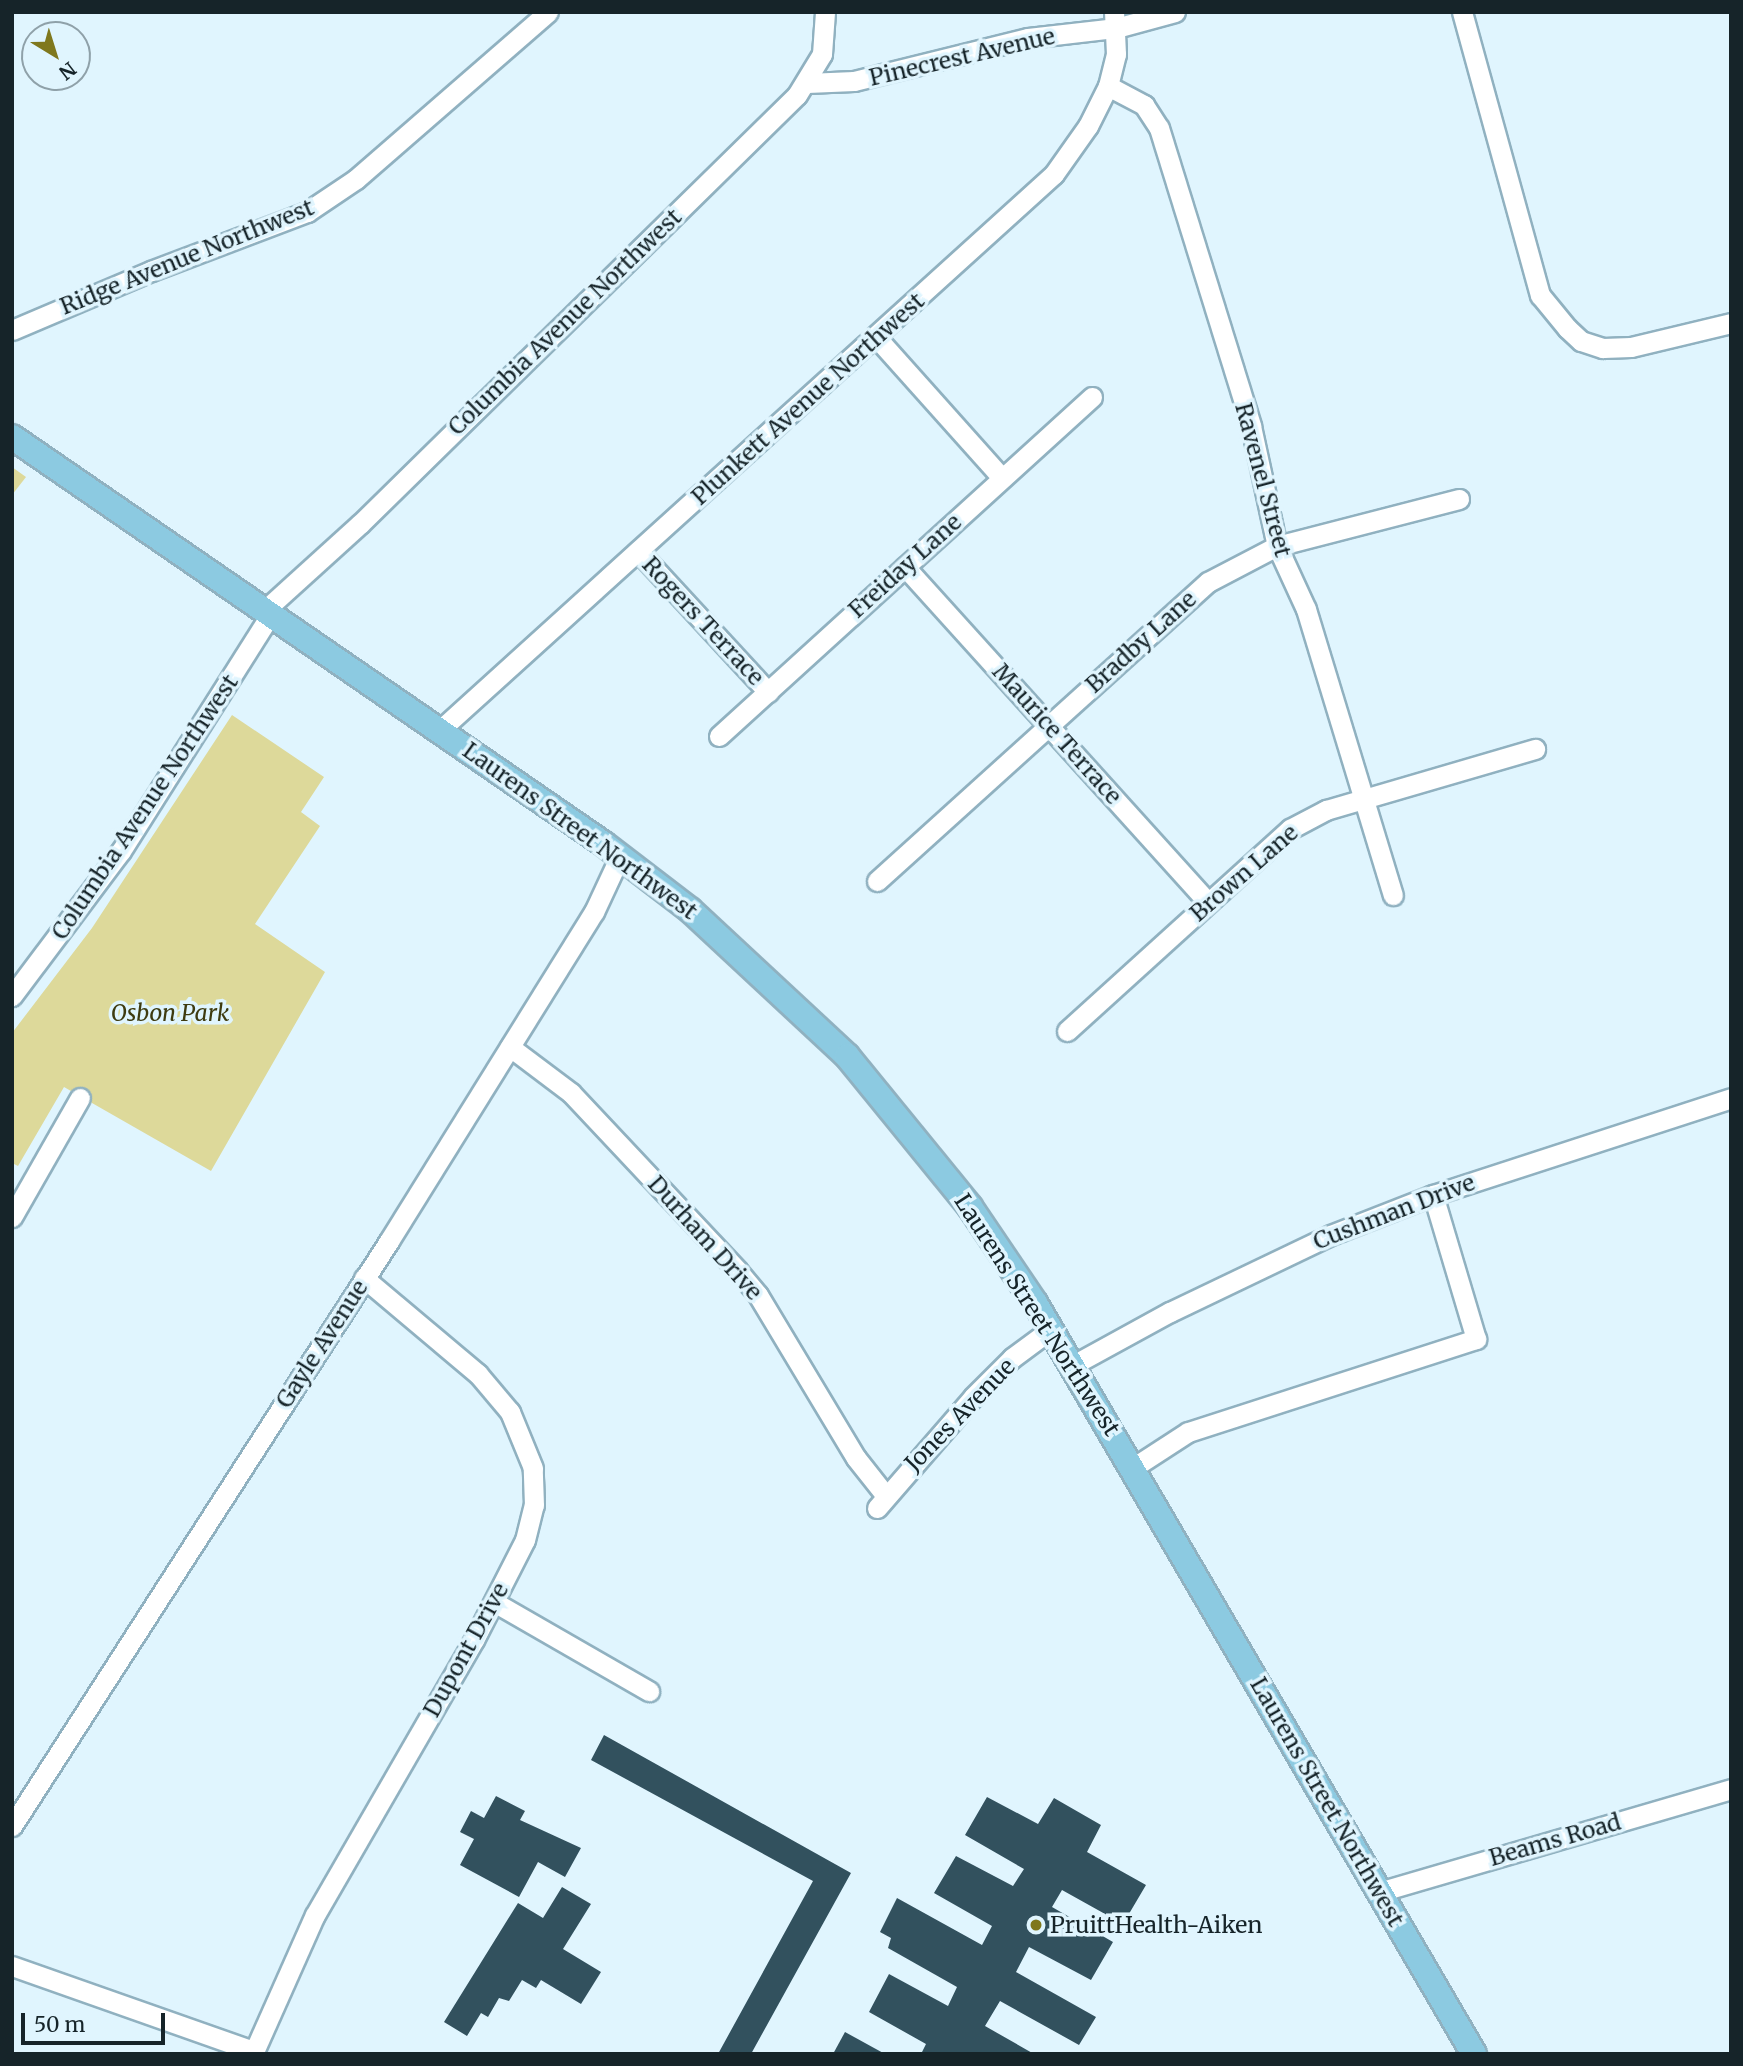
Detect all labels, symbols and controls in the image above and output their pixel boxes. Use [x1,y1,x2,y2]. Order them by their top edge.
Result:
north arrow [21,21,91,91]
street label: Pinecrest Avenue [866,22,1058,92]
text: N [54,57,81,85]
street label: Ridge Avenue Northwest [56,193,318,321]
street label: Columbia Avenue Northwest [443,203,687,441]
street label: Plunkett Avenue Northwest [686,287,930,511]
street label: Ravenel Street [1229,400,1297,560]
street label: Freiday Lane [843,508,967,624]
street label: Rogers Terrace [636,551,770,691]
street label: Bradby Lane [1080,585,1202,699]
street label: Maurice Terrace [987,658,1127,810]
street label: Columbia Avenue Northwest [46,669,244,945]
street label: Laurens Street Northwest [457,737,703,925]
street label: Brown Lane [1185,819,1303,927]
park label: Osbon Park [111,999,229,1027]
street label: Cushman Drive [1309,1169,1479,1255]
street label: Durham Drive [642,1170,768,1306]
street label: Laurens Street Northwest [948,1189,1126,1441]
street label: Gayle Avenue [270,1275,374,1413]
street label: Jones Avenue [899,1353,1021,1477]
street label: Dupont Drive [418,1578,514,1722]
street label: Laurens Street Northwest [1244,1673,1410,1931]
street label: Beams Road [1486,1808,1624,1872]
place label: PruittHealth-Aiken [1050,1911,1262,1939]
marker: PruittHealth-Aiken [1028,1917,1044,1933]
scale bar [24,2000,168,2044]
text: 50 m [34,2011,85,2038]

